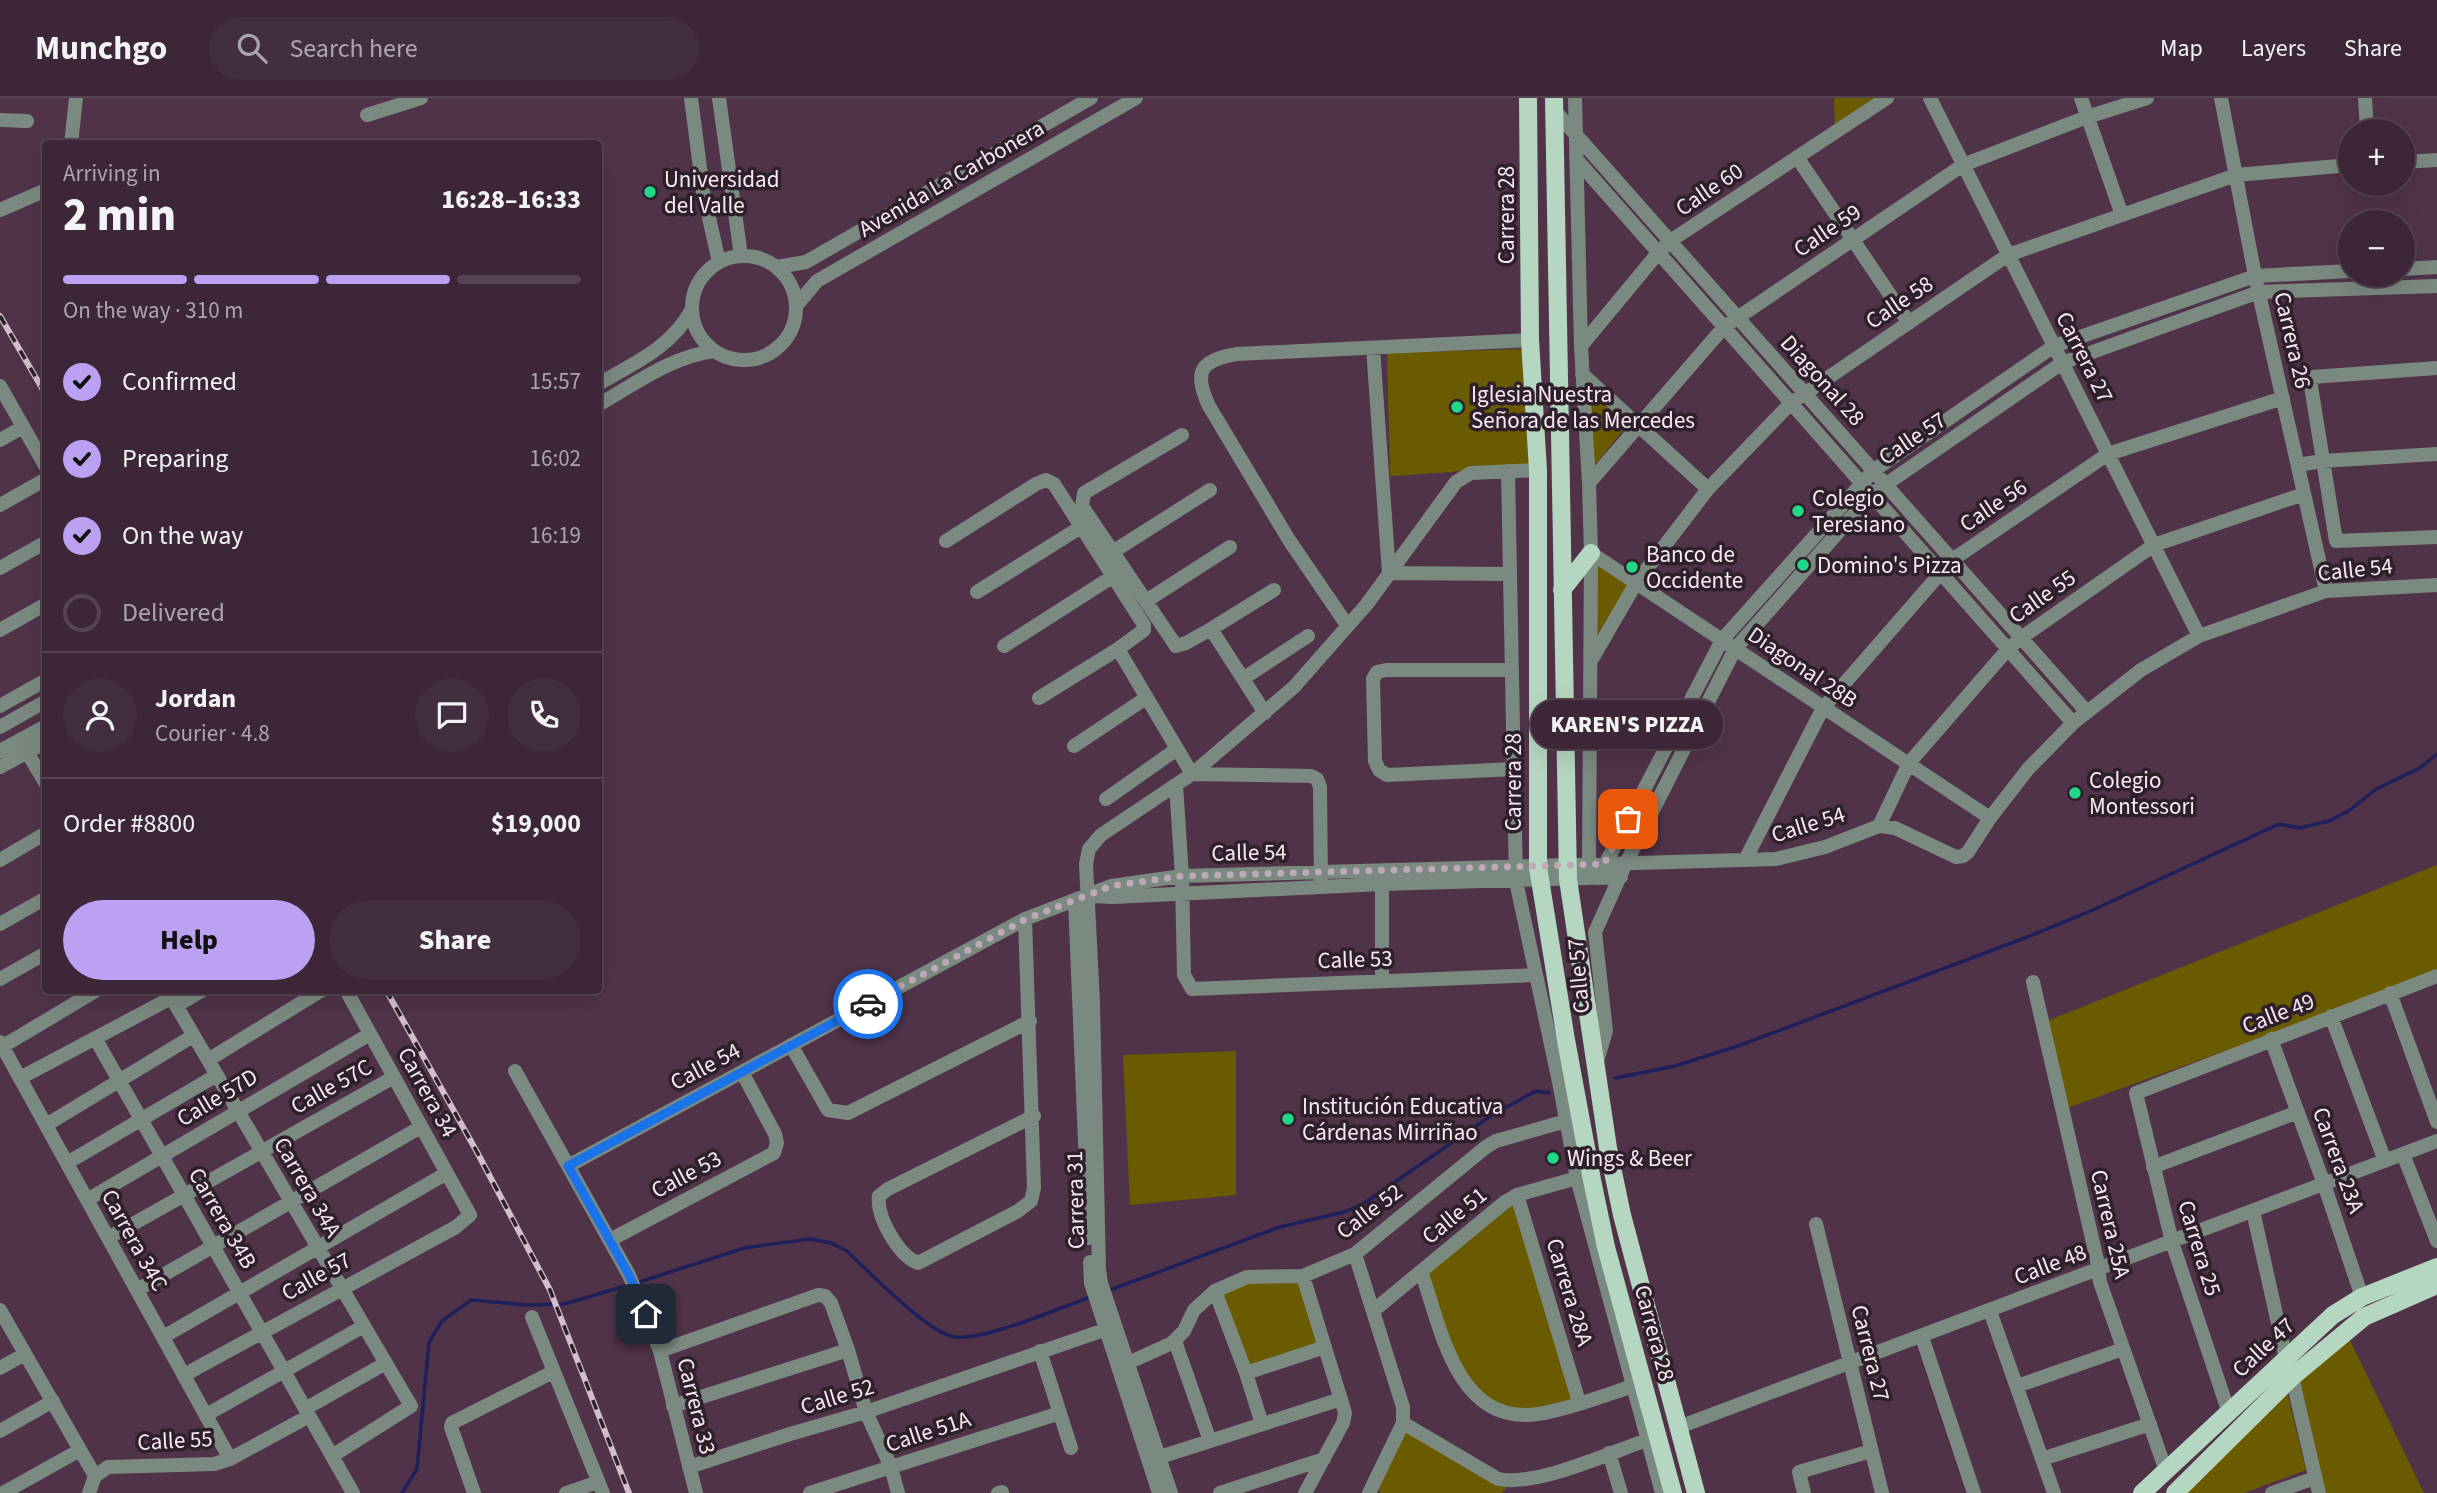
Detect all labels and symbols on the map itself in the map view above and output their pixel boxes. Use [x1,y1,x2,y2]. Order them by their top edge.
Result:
street label: Avenida La Carbonera [852,112,1050,245]
street label: Calle 60 [1669,155,1750,224]
place label: Universidad del Valle [664,163,779,222]
street label: Carrera 28 [1490,166,1523,264]
marker: Universidad del Valle [642,184,658,200]
street label: Calle 59 [1787,196,1868,265]
street label: Calle 58 [1859,268,1940,337]
street label: Carrera 26 [2265,288,2320,392]
street label: Carrera 27 [2048,306,2122,409]
street label: Diagonal 28 [1773,327,1873,433]
place label: Iglesia Nuestra Señora de las Mercedes [1471,378,1695,437]
marker: Iglesia Nuestra Señora de las Mercedes [1449,399,1465,415]
street label: Calle 57 [1872,404,1953,473]
street label: Calle 56 [1953,471,2034,540]
place label: Colegio Teresiano [1812,482,1905,541]
marker: Colegio Teresiano [1790,503,1806,519]
place label: Banco de Occidente [1646,538,1743,597]
place label: Domino's Pizza [1817,549,1962,582]
street label: Calle 54 [2316,549,2394,590]
marker: Domino's Pizza [1795,557,1811,573]
marker: Banco de Occidente [1624,559,1640,575]
street label: Calle 55 [2002,561,2083,632]
street label: Diagonal 28B [1741,618,1864,716]
callout: KAREN'S PIZZA [1532,700,1724,749]
street label: Carrera 28 [1497,733,1530,831]
place label: Colegio Montessori [2089,764,2195,823]
marker: Colegio Montessori [2067,785,2083,801]
pin [1598,789,1658,849]
street label: Calle 54 [1767,798,1849,851]
street label: Calle 54 [1211,835,1287,870]
street label: Calle 57 [1559,937,1598,1015]
street label: Calle 53 [1317,942,1393,977]
courier [833,969,903,1039]
street label: Calle 49 [2237,985,2319,1042]
street label: Calle 54 [664,1034,746,1099]
street label: Carrera 34 [389,1041,466,1143]
street label: Calle 57C [285,1051,378,1122]
street label: Calle 57D [170,1060,264,1135]
place label: Institución Educativa Cárdenas Mirriñao [1302,1090,1503,1149]
street label: Carrera 23A [2304,1102,2373,1218]
marker: Institución Educativa Cárdenas Mirriñao [1280,1111,1296,1127]
street label: Carrera 34A [266,1131,350,1244]
street label: Calle 53 [645,1142,727,1207]
place label: Wings & Beer [1567,1142,1693,1175]
marker: Wings & Beer [1545,1150,1561,1166]
street label: Carrera 31 [1058,1151,1093,1249]
street label: Carrera 34B [180,1162,265,1275]
street label: Carrera 25A [2082,1166,2139,1282]
street label: Calle 52 [1329,1176,1409,1247]
street label: Calle 51 [1415,1179,1494,1252]
street label: Carrera 34C [93,1183,176,1297]
street label: Carrera 25 [2169,1196,2230,1300]
street label: Carrera 28A [1538,1234,1602,1350]
street label: Calle 48 [2009,1236,2091,1293]
street label: Calle 57 [275,1244,357,1309]
street label: Carrera 28 [1626,1281,1683,1385]
pin [616,1284,676,1344]
street label: Carrera 27 [1843,1301,1898,1405]
street label: Calle 47 [2225,1310,2302,1385]
street label: Carrera 33 [669,1354,724,1458]
street label: Calle 52 [796,1370,878,1423]
street label: Calle 51A [881,1402,975,1461]
street label: Calle 55 [137,1422,214,1459]

